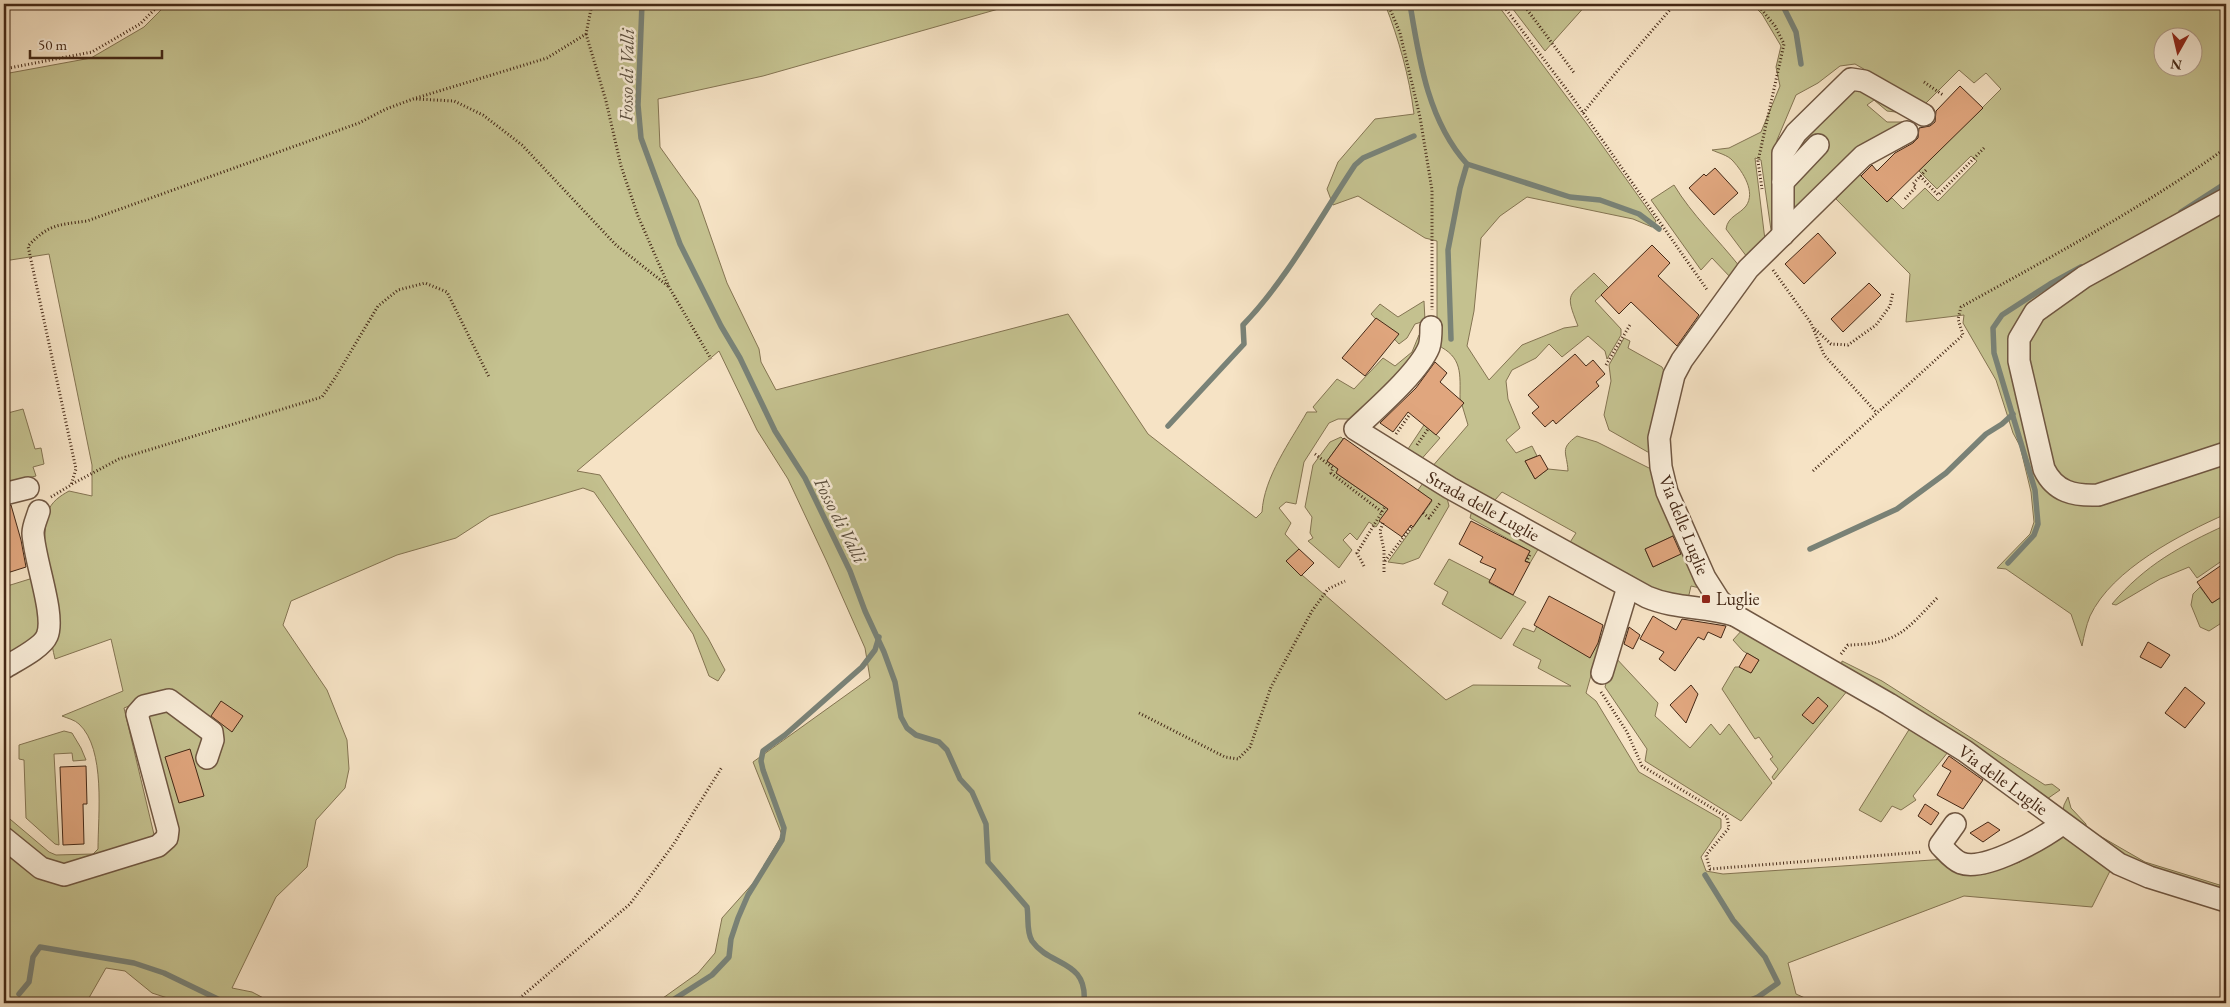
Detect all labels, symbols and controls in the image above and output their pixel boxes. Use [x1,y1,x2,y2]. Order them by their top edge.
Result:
water label: Fosso di Valli [613,27,640,123]
scale bar [30,28,162,60]
north arrow [2152,28,2202,78]
text: 50 m [38,35,67,54]
text: N [2169,55,2183,75]
street label: Strada delle Luglie [1423,465,1544,546]
street label: Via delle Luglie [1654,471,1715,578]
water label: Fosso di Valli [808,472,873,569]
place label: Luglie [1716,587,1760,610]
marker: Luglie [1700,593,1712,605]
street label: Via delle Luglie [1954,739,2053,820]

